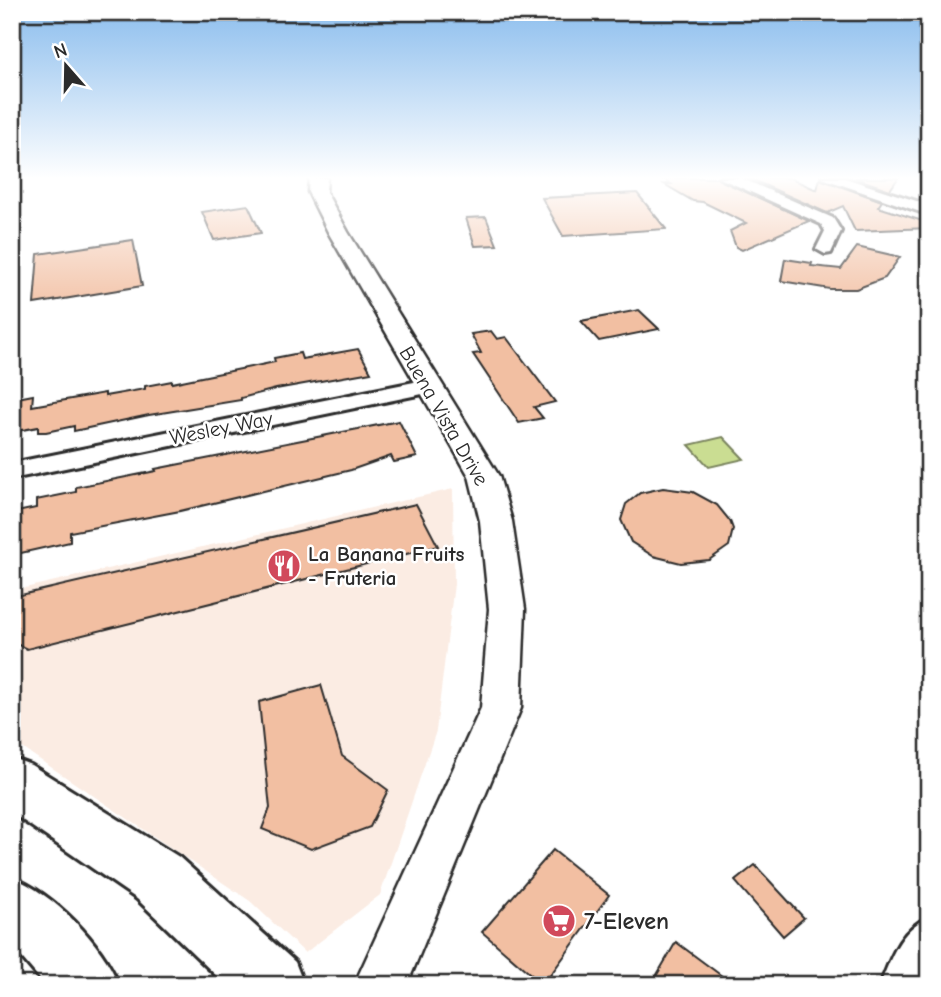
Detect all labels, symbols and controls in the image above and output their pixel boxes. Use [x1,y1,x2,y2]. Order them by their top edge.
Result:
north arrow [32,32,102,102]
text: N [51,39,70,63]
street label: Buena Vista Drive [394,342,494,490]
street label: Wesley Way [167,406,275,450]
place label: La Banana Fruits - Fruteria [308,542,465,590]
restaurant icon: La Banana Fruits - Fruteria [265,547,303,585]
supermarket icon: 7-Eleven [540,902,578,940]
place label: 7-Eleven [584,907,669,935]

